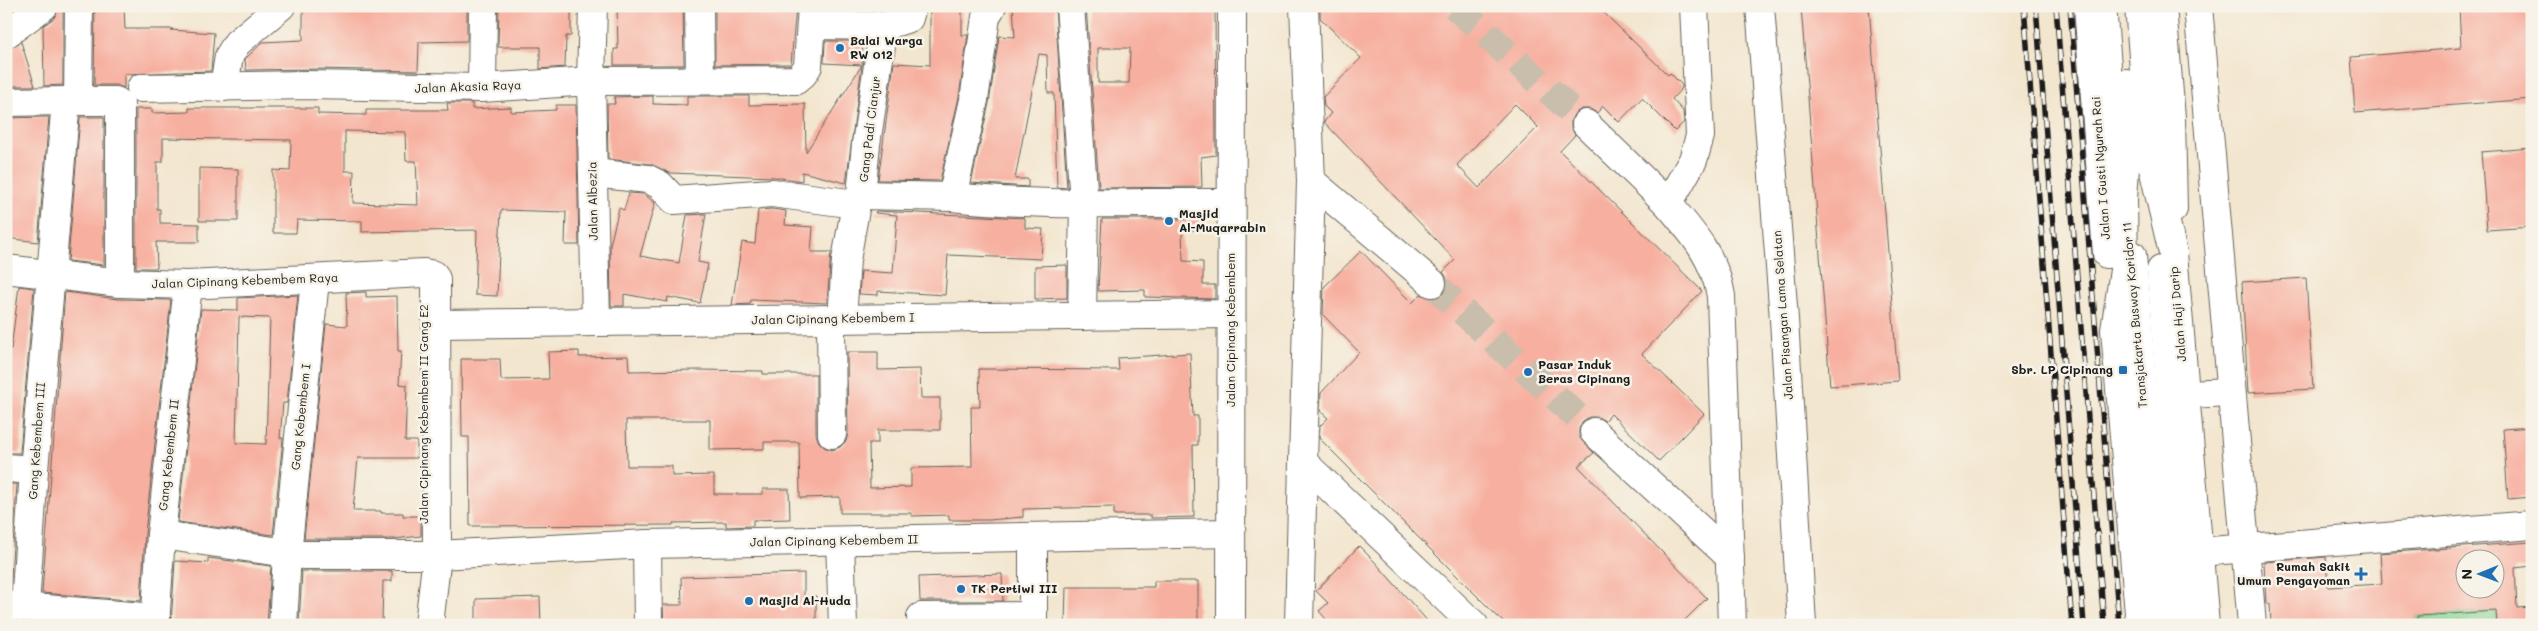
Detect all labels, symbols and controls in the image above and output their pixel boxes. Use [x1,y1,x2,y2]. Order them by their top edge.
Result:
place label: Balai Warga RW 012 [850,32,923,62]
marker: Balai Warga RW 012 [834,42,846,54]
street label: Gang Padi Cianjur [855,75,883,183]
street label: Jalan Akasia Raya [414,76,522,96]
street label: Jalan I Gusti Ngurah Rai [2087,96,2113,240]
street label: Jalan Albezia [583,161,601,241]
place label: Masjid Al-Muqarrabin [1179,205,1266,235]
marker: Masjid Al-Muqarrabin [1163,215,1175,227]
street label: Transjakarta Busway Koridor 11 [2118,221,2150,409]
street label: Jalan Pisangan Lama Selatan [1768,230,1796,400]
street label: Jalan Cipinang Kebembem [1222,253,1238,407]
street label: Jalan Haji Darip [2165,266,2189,362]
street label: Jalan Cipinang Kebembem Raya [151,269,339,291]
street label: Jalan Cipinang Kebembem II Gang E2 [415,304,431,524]
street label: Jalan Cipinang Kebembem I [751,309,915,327]
place label: Pasar Induk Beras Cipinang [1538,356,1630,386]
place label: Sbr. LP Cipinang [2011,361,2113,377]
street label: Gang Kebembem I [286,363,314,471]
marker: Sbr. LP Cipinang [2117,364,2129,376]
marker: Pasar Induk Beras Cipinang [1522,366,1534,378]
street label: Gang Kebembem III [24,382,48,500]
street label: Gang Kebembem II [154,398,182,512]
street label: Jalan Cipinang Kebembem II [750,531,918,549]
north arrow [2456,548,2506,598]
place label: Rumah Sakit Umum Pengayoman [2237,558,2350,588]
marker: Rumah Sakit Umum Pengayoman [2354,567,2368,581]
text: N [2457,569,2476,580]
place label: TK Pertiwi III [971,580,1057,596]
marker: TK Pertiwi III [955,583,967,595]
place label: Masjid Al-Huda [759,592,851,608]
marker: Masjid Al-Huda [743,595,755,607]

